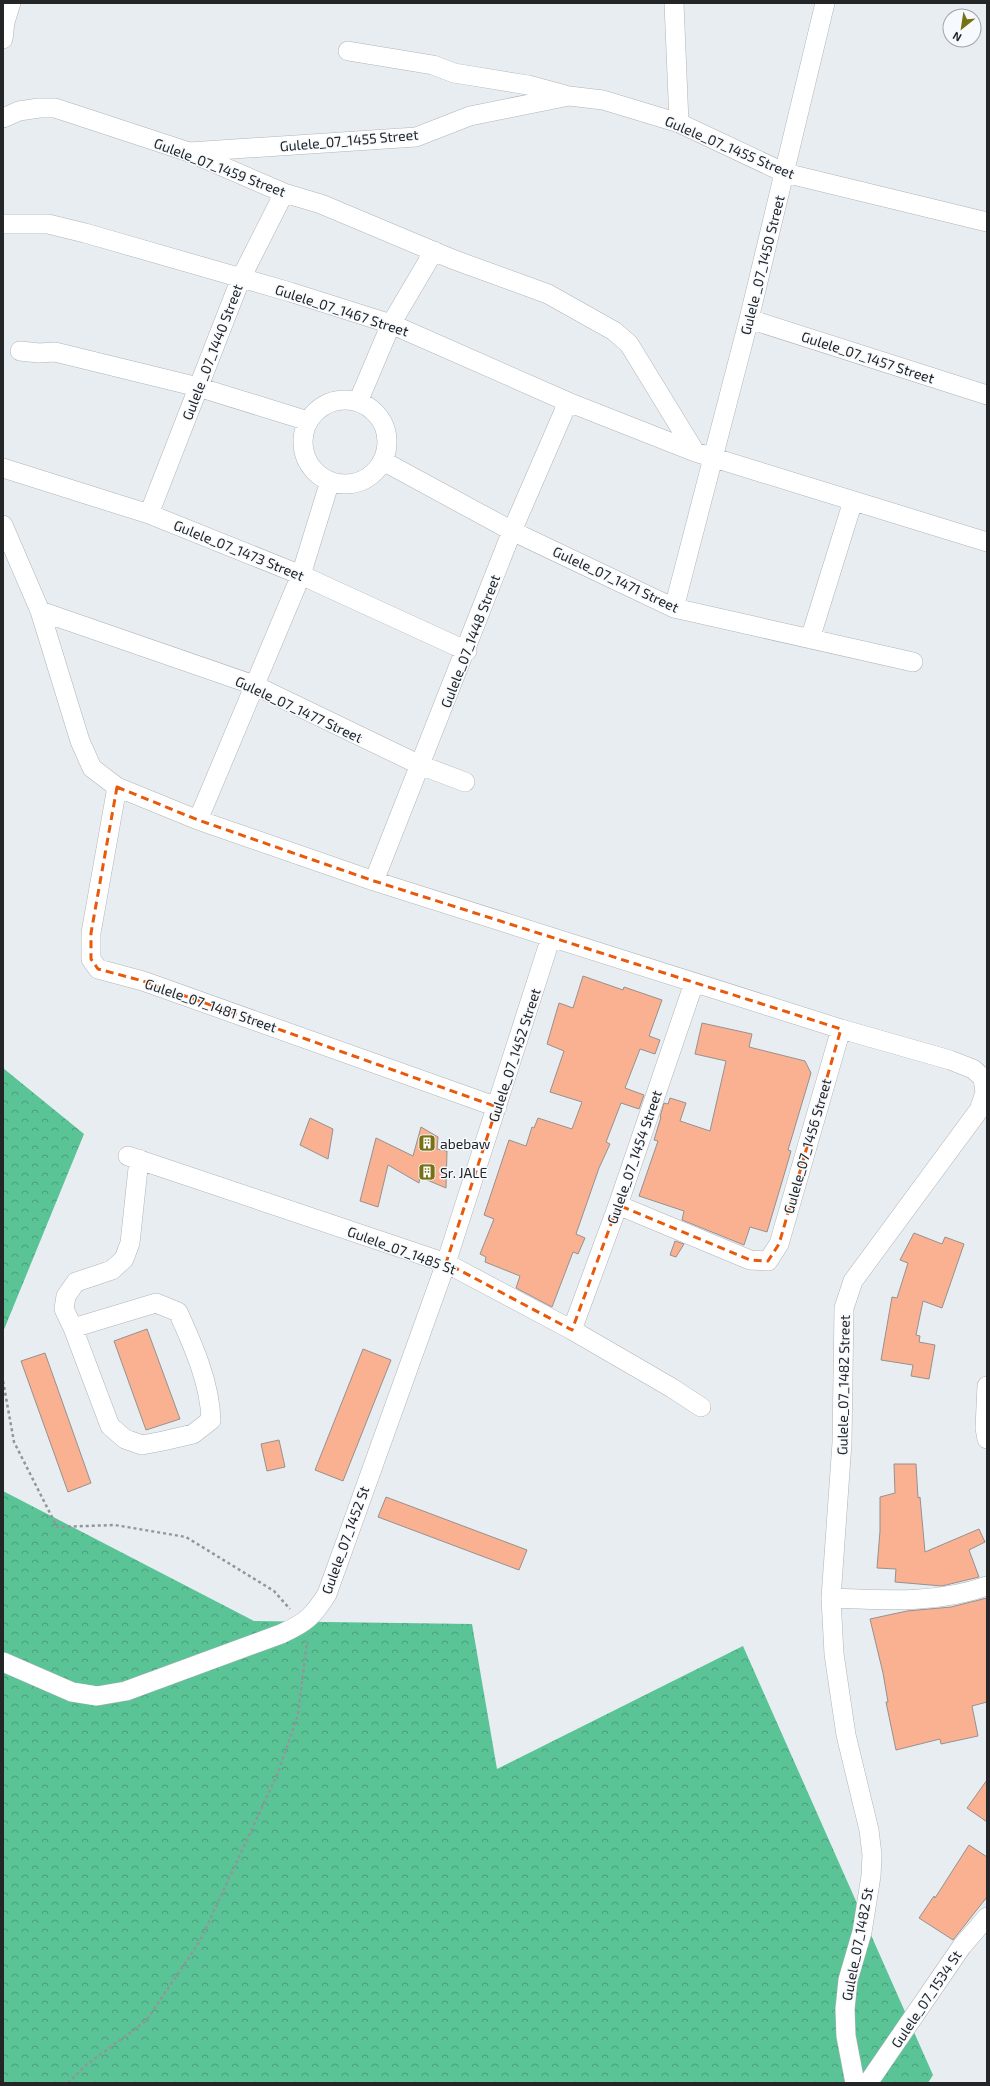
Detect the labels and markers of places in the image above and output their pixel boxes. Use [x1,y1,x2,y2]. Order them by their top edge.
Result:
building icon: abebaw [417,1133,437,1153]
place label: abebaw [440,1135,491,1152]
building icon: Sr. JALE [417,1162,437,1182]
place label: Sr. JALE [440,1164,487,1181]

